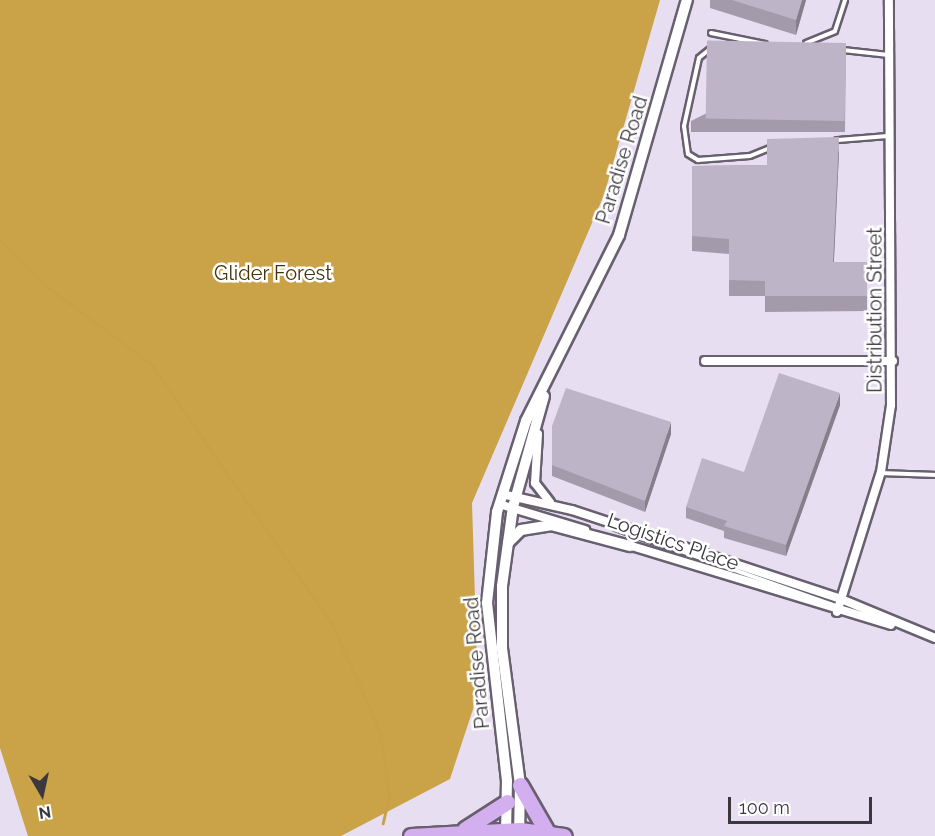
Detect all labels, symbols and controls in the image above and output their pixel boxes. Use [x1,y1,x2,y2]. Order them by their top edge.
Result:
street label: Paradise Road [591,93,653,227]
street label: Distribution Street [863,227,887,393]
park label: Glider Forest [214,261,332,285]
street label: Logistics Place [604,508,742,576]
street label: Paradise Road [459,596,495,730]
north arrow [12,764,72,824]
scale bar [731,785,875,823]
text: 100 m [739,797,790,818]
text: N [37,802,52,823]

